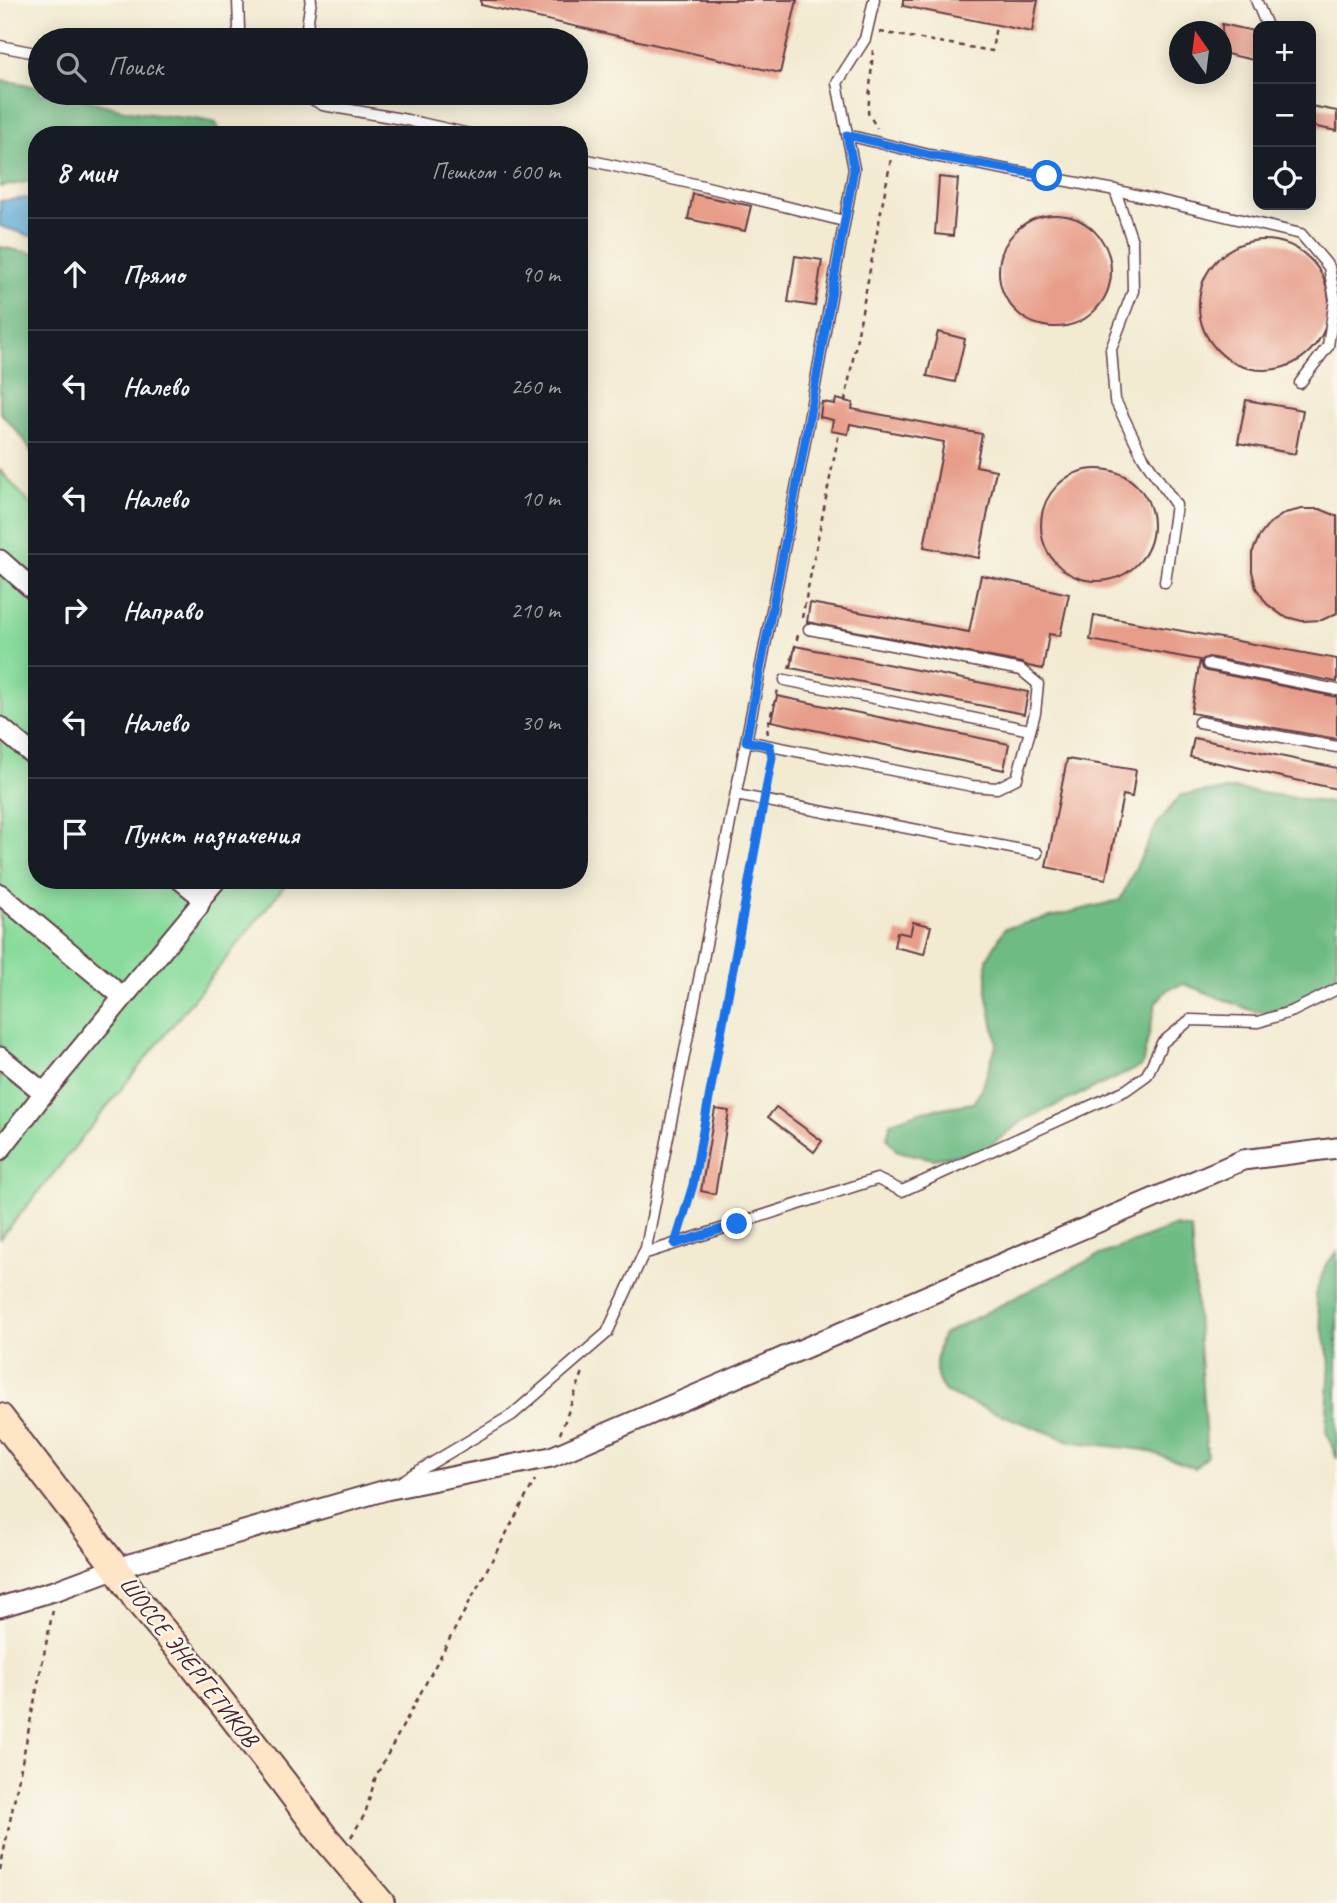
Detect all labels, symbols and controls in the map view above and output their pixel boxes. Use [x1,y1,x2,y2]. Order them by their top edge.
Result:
north arrow [1169,21,1232,84]
map controls [1253,21,1316,210]
button: + [1253,21,1316,84]
search box [28,28,588,105]
icon: search [52,48,90,86]
text: Поиск [108,50,163,83]
button: − [1253,84,1316,147]
button: locate [1253,147,1316,210]
text: 8 мин [56,153,117,191]
text: Пешком · 600 m [432,157,560,186]
route start [1031,160,1062,191]
icon: ahead [56,255,94,293]
text: Прямо [123,258,185,291]
text: 90 m [521,260,560,289]
icon: left [56,367,94,405]
text: Налево [123,370,189,403]
text: 260 m [511,372,560,401]
icon: left [56,479,94,517]
text: Налево [123,482,189,515]
text: 10 m [521,484,560,513]
icon: right [56,591,94,629]
text: Направо [123,594,202,627]
text: 210 m [511,596,560,625]
icon: left [56,703,94,741]
text: Налево [123,706,189,739]
text: 30 m [521,708,560,737]
icon: arrive [56,815,94,853]
text: Пункт назначения [123,818,299,851]
route end [721,1208,752,1239]
street label: ШОССЕ ЭНЕРГЕТИКОВ [113,1570,266,1754]

